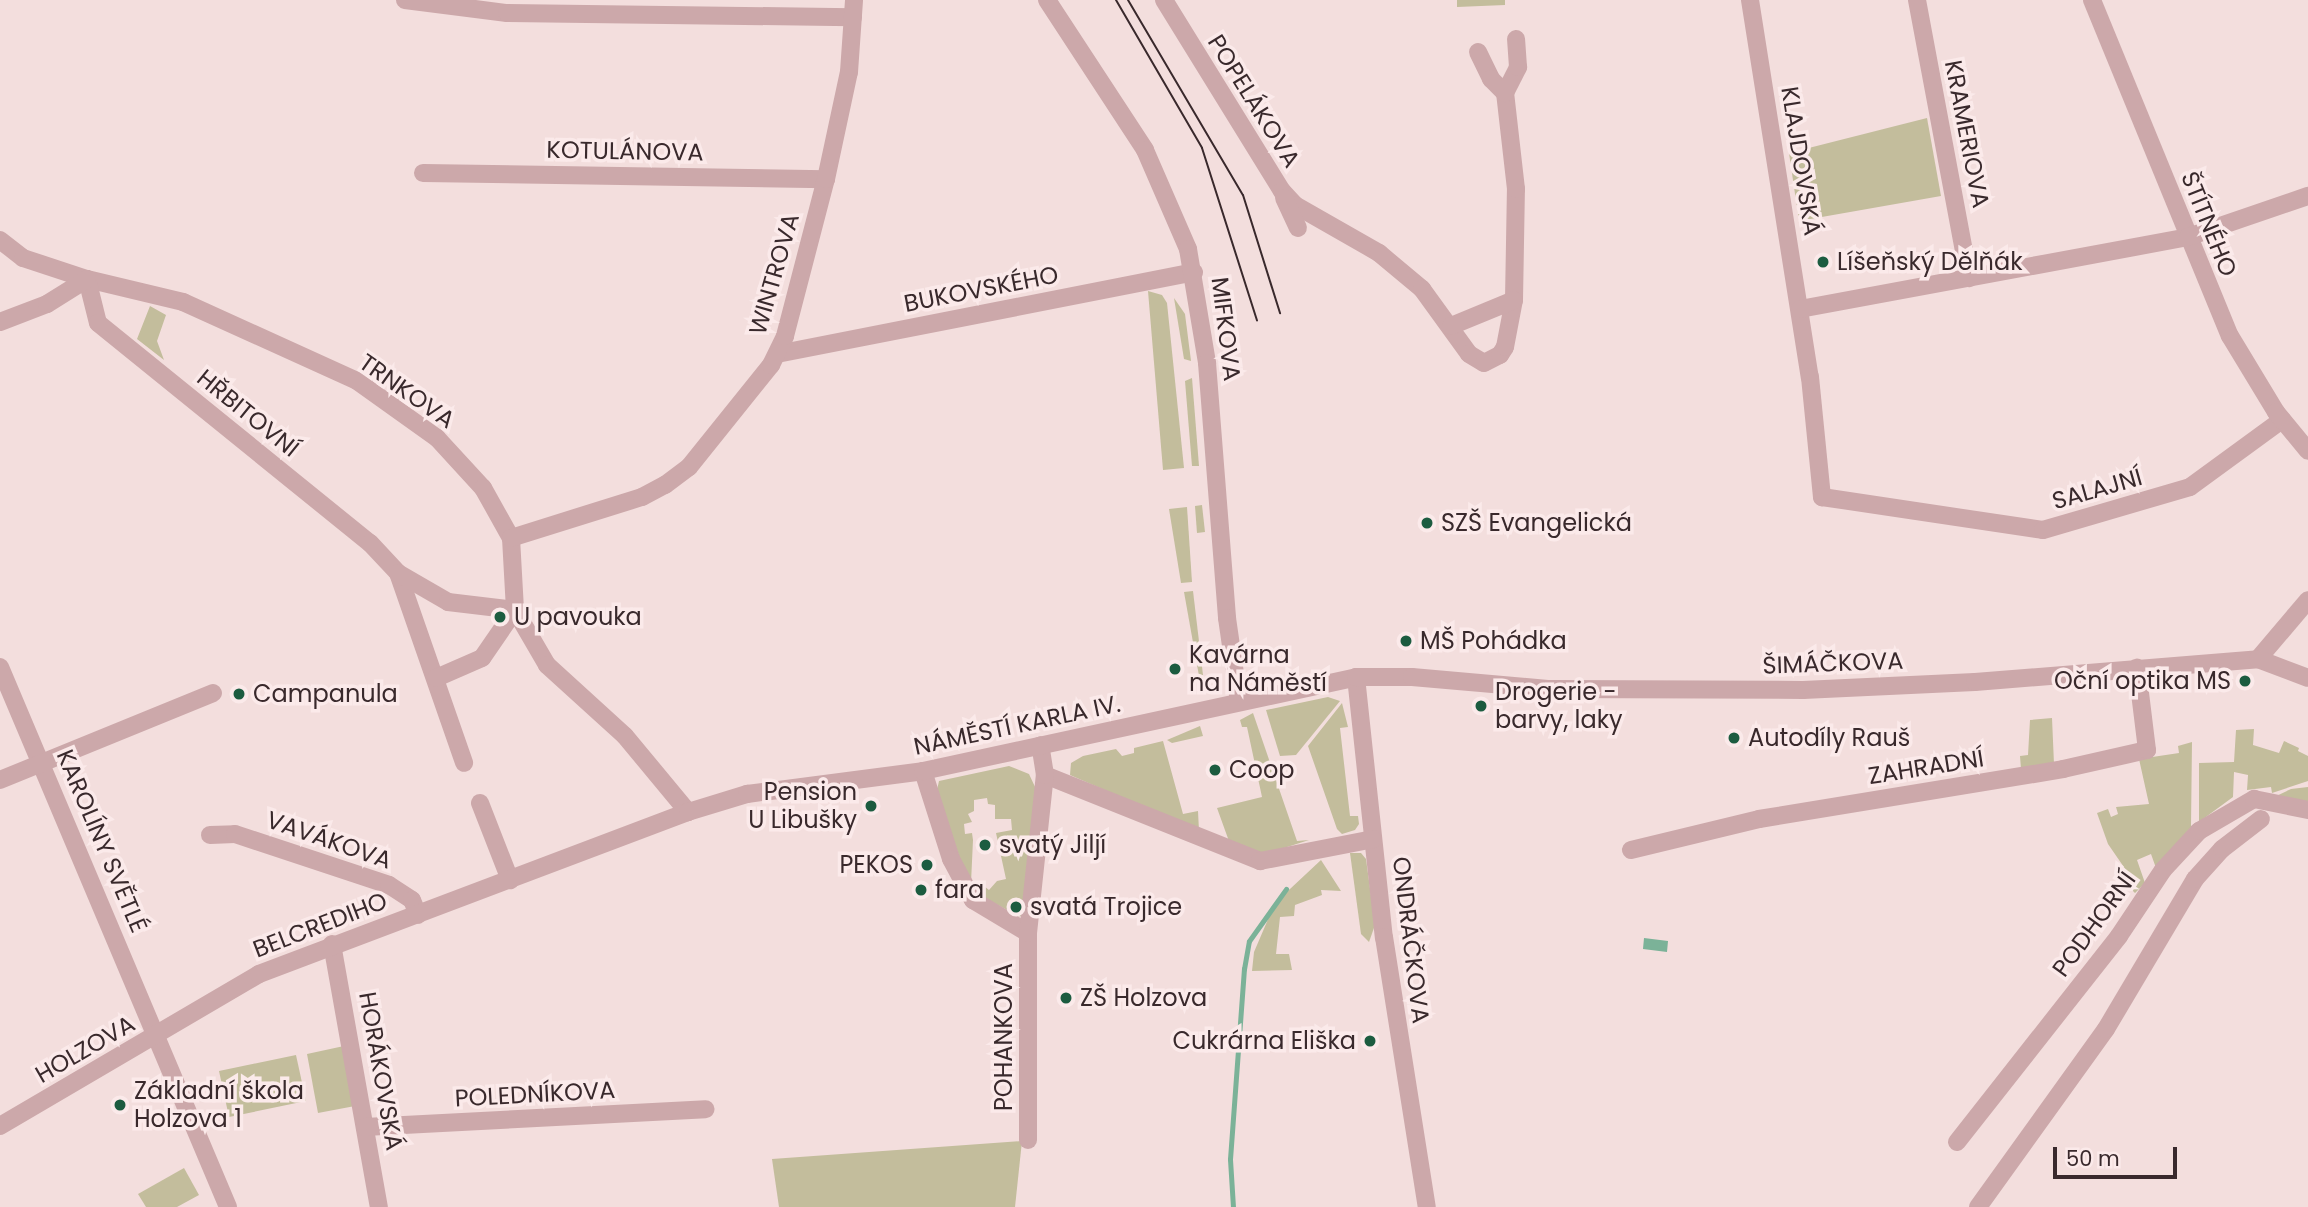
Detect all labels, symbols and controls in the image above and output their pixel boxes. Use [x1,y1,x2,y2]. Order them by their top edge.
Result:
street label: POPELÁKOVA [1202,29,1306,173]
street label: KRAMERIOVA [1939,58,1995,210]
street label: KLAJDOVSKÁ [1775,85,1827,237]
street label: KOTULÁNOVA [546,135,704,167]
street label: ŠTÍTNÉHO [2175,167,2243,281]
street label: WINTROVA [743,210,805,338]
place label: Líšeňský Dělňák [1837,248,2023,276]
marker: Líšeňský Dělňák [1815,254,1831,270]
street label: BUKOVSKÉHO [901,260,1061,318]
street label: MIFKOVA [1205,275,1247,383]
street label: TRNKOVA [354,348,460,434]
street label: HŘBITOVNÍ [191,363,305,463]
street label: SALAJNÍ [2049,462,2145,516]
place label: SZŠ Evangelická [1441,509,1632,537]
marker: SZŠ Evangelická [1419,515,1435,531]
place label: U pavouka [514,603,642,631]
marker: U pavouka [492,609,508,625]
place label: MŠ Pohádka [1420,627,1567,655]
marker: MŠ Pohádka [1398,633,1414,649]
place label: Kavárna na Náměstí [1189,641,1327,697]
street label: ŠIMÁČKOVA [1762,646,1904,680]
marker: Kavárna na Náměstí [1167,661,1183,677]
place label: Oční optika MS [2054,667,2231,695]
marker: Oční optika MS [2237,673,2253,689]
place label: Drogerie - barvy, laky [1495,678,1623,734]
place label: Campanula [253,680,398,708]
marker: Campanula [231,686,247,702]
street label: NÁMĚSTÍ KARLA IV. [911,689,1123,761]
marker: Drogerie - barvy, laky [1473,698,1489,714]
place label: Autodíly Rauš [1748,724,1910,752]
marker: Autodíly Rauš [1726,730,1742,746]
street label: ZAHRADNÍ [1866,744,1986,790]
street label: KAROLÍNY SVĚTLÉ [50,745,154,937]
place label: Coop [1229,756,1294,784]
marker: Coop [1207,762,1223,778]
place label: Pension U Libušky [748,778,857,834]
marker: Pension U Libušky [863,798,879,814]
street label: VAVÁKOVA [263,805,395,875]
place label: svatý Jiljí [999,831,1106,859]
marker: svatý Jiljí [977,837,993,853]
place label: PEKOS [839,851,913,879]
street label: ONDRÁČKOVA [1386,855,1436,1025]
marker: PEKOS [919,857,935,873]
street label: PODHORNÍ [2046,866,2142,982]
place label: fara [935,876,984,904]
marker: fara [913,882,929,898]
street label: BELCREDIHO [249,886,391,964]
place label: svatá Trojice [1030,893,1182,921]
marker: svatá Trojice [1008,899,1024,915]
street label: POHANKOVA [990,963,1018,1111]
place label: ZŠ Holzova [1080,984,1207,1012]
street label: HORÁKOVSKÁ [353,990,409,1152]
marker: ZŠ Holzova [1058,990,1074,1006]
street label: HOLZOVA [30,1009,140,1089]
place label: Cukrárna Eliška [1172,1027,1356,1055]
marker: Cukrárna Eliška [1362,1033,1378,1049]
street label: POLEDNÍKOVA [454,1075,616,1113]
place label: Základní škola Holzova 1 [134,1077,304,1133]
marker: Základní škola Holzova 1 [112,1097,128,1113]
scale bar [2056,1134,2180,1178]
text: 50 m [2066,1144,2120,1173]

